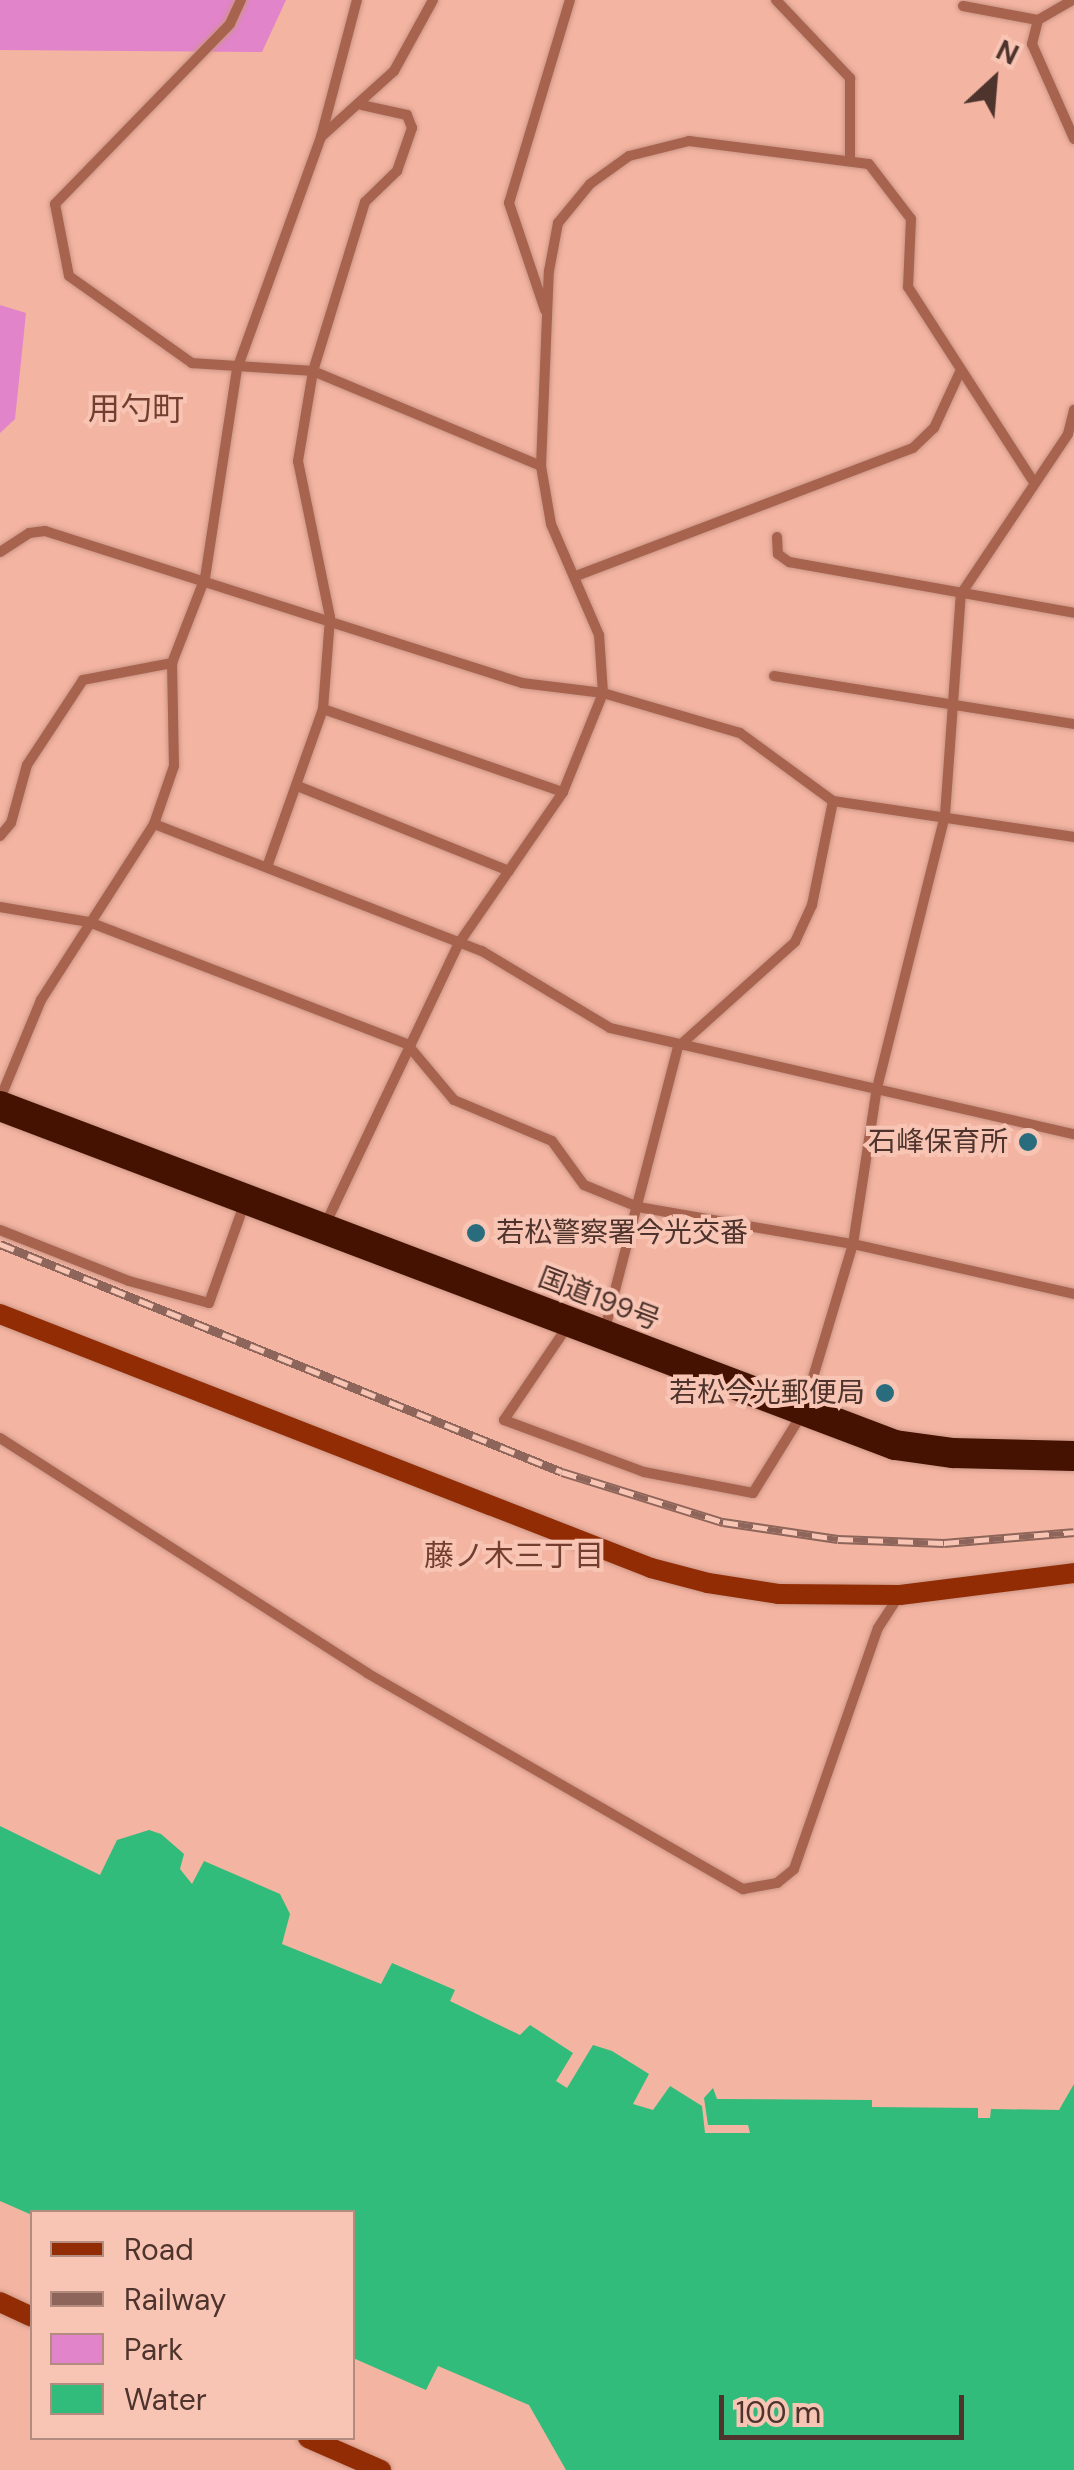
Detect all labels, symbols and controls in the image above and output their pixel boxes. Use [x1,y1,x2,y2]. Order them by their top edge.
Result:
north arrow [944,30,1044,130]
text: N [990,31,1025,74]
district label: 用勺町 [88,390,184,428]
place label: 石峰保育所 [868,1125,1008,1159]
marker: 石峰保育所 [1017,1131,1039,1153]
place label: 若松警察署今光交番 [496,1216,748,1250]
marker: 若松警察署今光交番 [465,1222,487,1244]
street label: 国道199号 [533,1260,665,1338]
place label: 若松今光郵便局 [669,1376,865,1410]
marker: 若松今光郵便局 [874,1382,896,1404]
district label: 藤ノ木三丁目 [424,1538,604,1574]
legend [30,2210,355,2440]
text: Road [124,2230,194,2269]
text: Railway [124,2280,227,2319]
text: Park [124,2330,183,2369]
scale bar [724,2375,969,2437]
text: Water [124,2380,207,2419]
text: 100 m [736,2393,821,2432]

